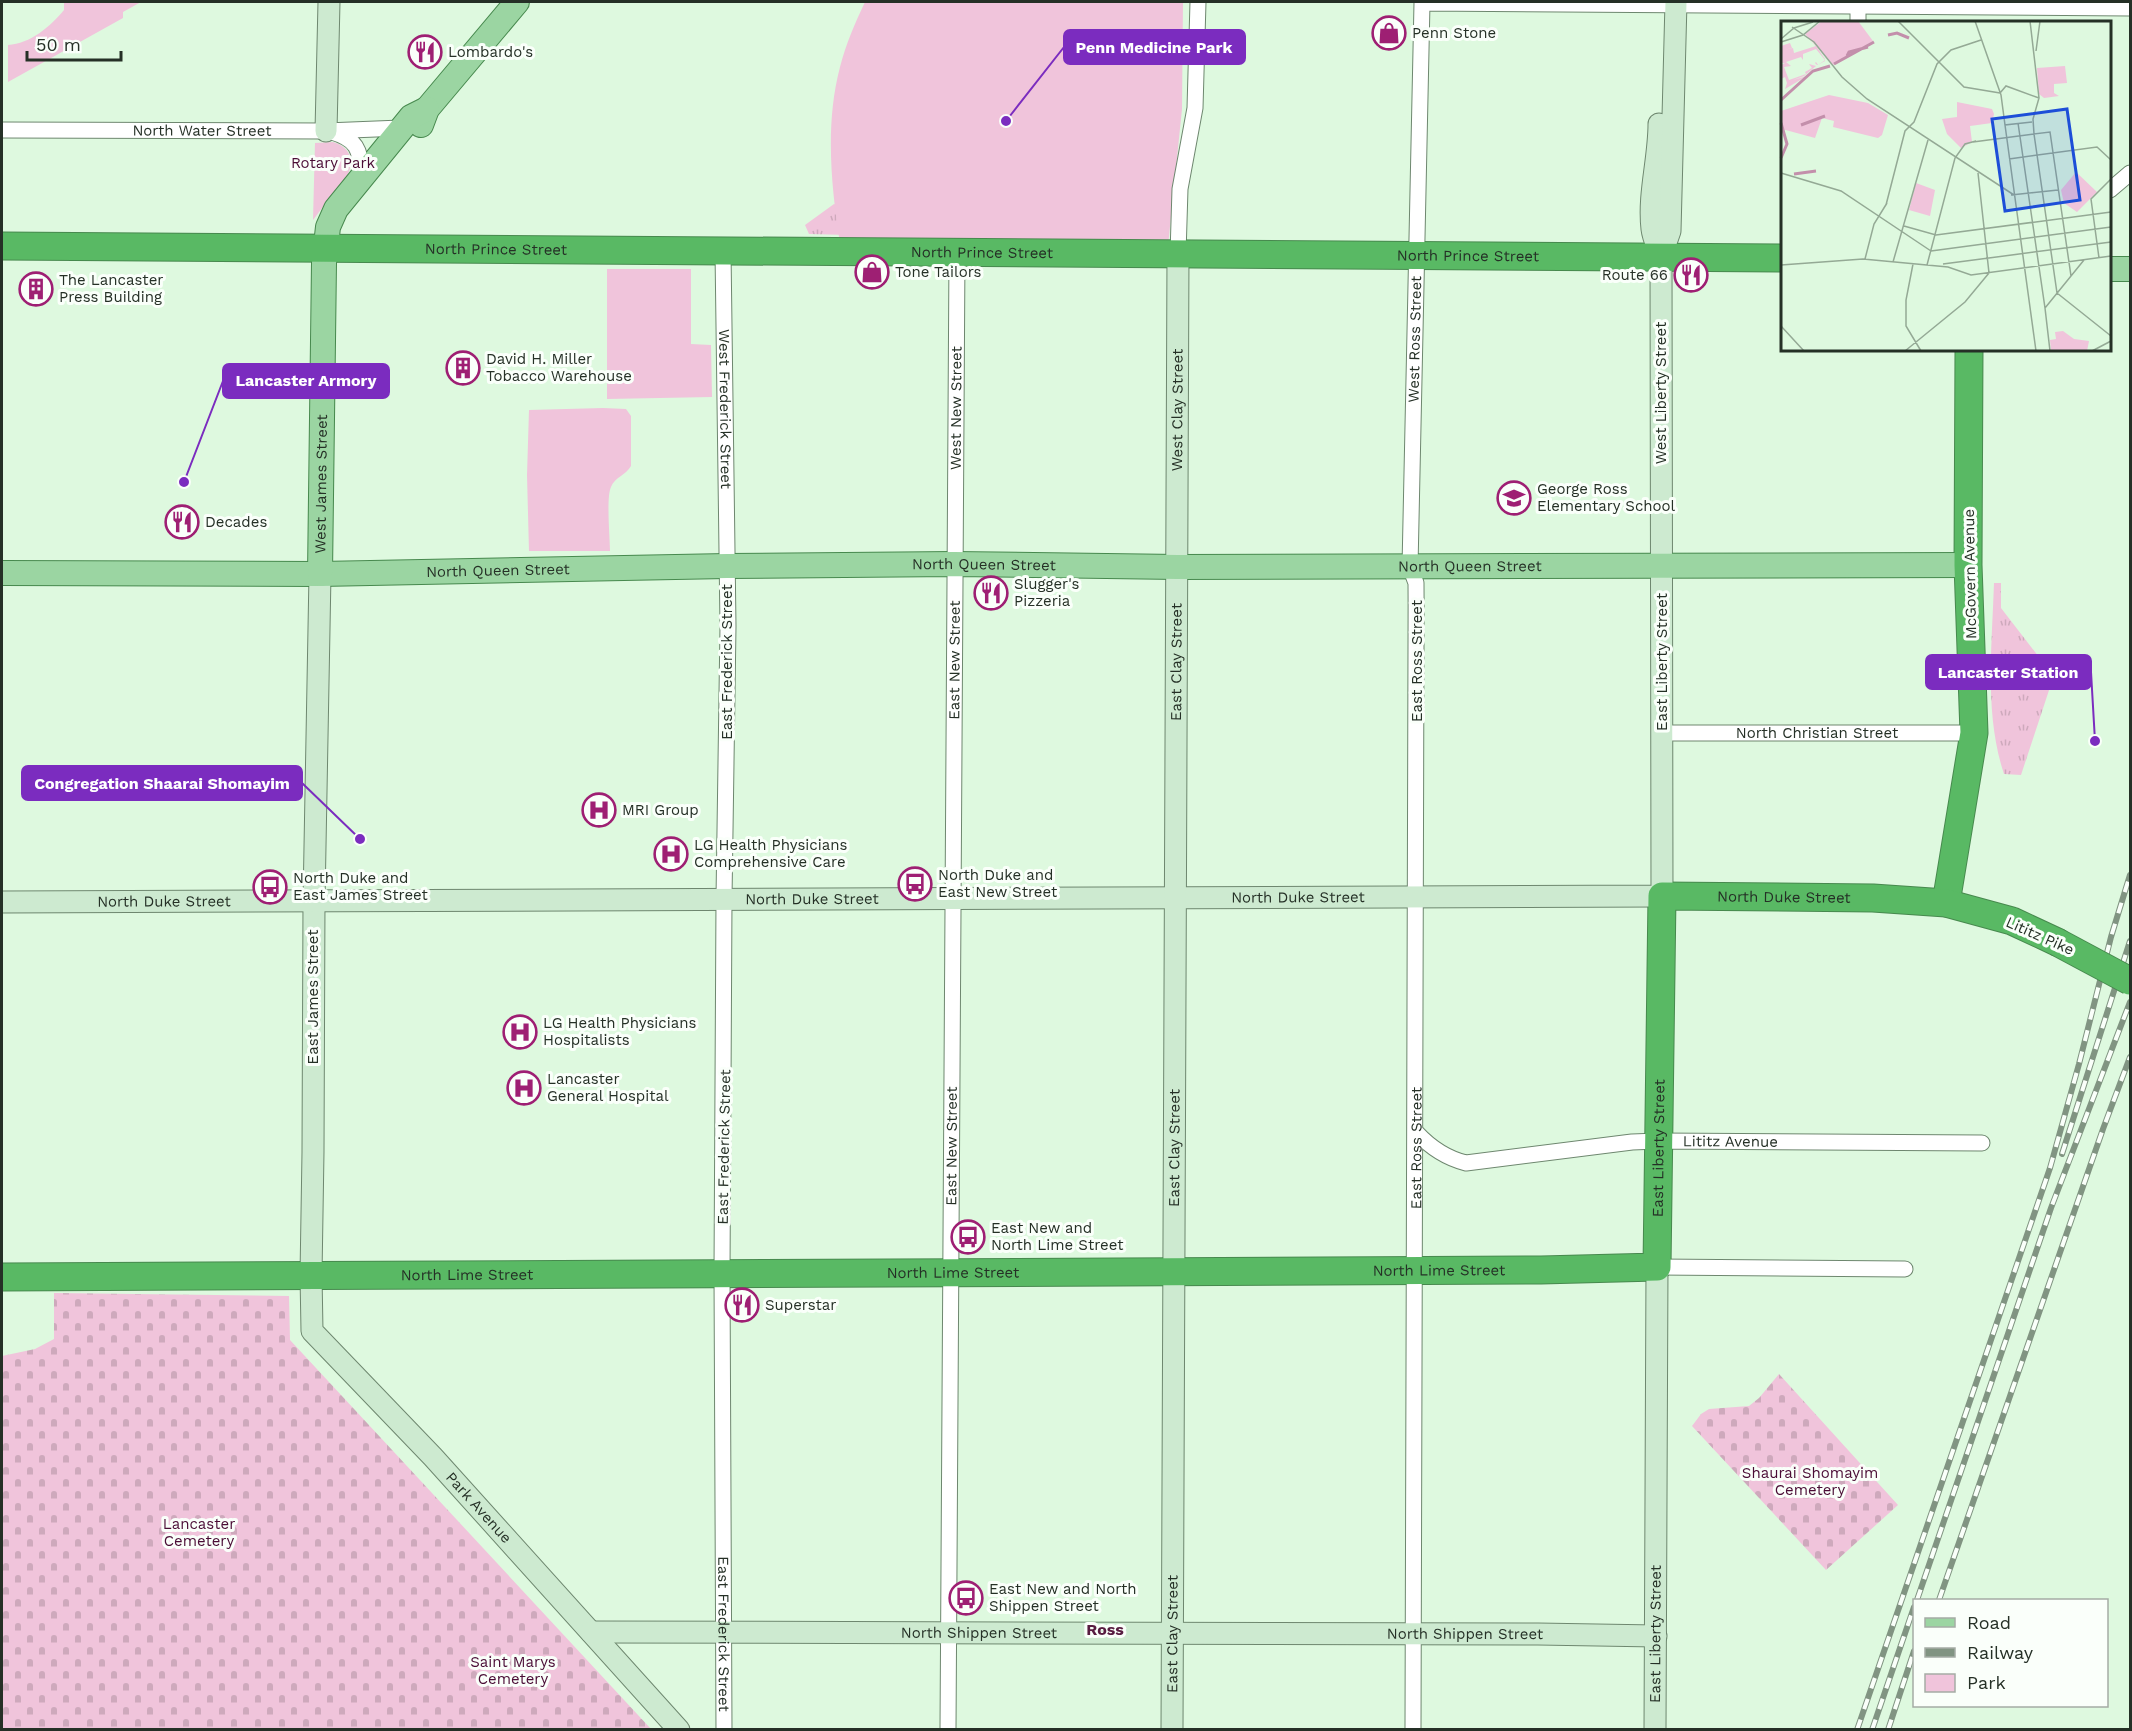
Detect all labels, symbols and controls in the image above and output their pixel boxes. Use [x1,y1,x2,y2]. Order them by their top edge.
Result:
shop icon: Penn Stone [1371,15,1407,51]
inset map [1781,21,2111,351]
scale bar [27,24,122,62]
place label: Penn Stone [1412,24,1496,42]
callout: Penn Medicine Park [1064,30,1245,64]
text: 50 m [36,34,81,55]
restaurant icon: Lombardo's [407,34,443,70]
text: Penn Medicine Park [1076,38,1232,57]
place label: Lombardo's [448,43,533,61]
street label: North Water Street [132,121,272,140]
park label: Rotary Park [291,154,376,172]
street label: North Prince Street [425,240,568,259]
street label: North Prince Street [911,243,1054,262]
street label: North Prince Street [1397,246,1540,265]
shop icon: Tone Tailors [854,254,890,290]
restaurant icon: Route 66 [1673,257,1709,293]
place label: Tone Tailors [895,263,981,281]
place label: Route 66 [1602,266,1668,284]
building icon: The Lancaster Press Building [18,271,54,307]
place label: The Lancaster Press Building [59,271,163,306]
street label: West Ross Street [1405,275,1425,403]
street label: West Liberty Street [1652,321,1670,464]
street label: West Frederick Street [715,329,735,490]
street label: West New Street [947,345,965,470]
street label: West Clay Street [1168,348,1187,471]
building icon: David H. Miller Tobacco Warehouse [445,350,481,386]
place label: David H. Miller Tobacco Warehouse [486,350,632,385]
callout: Lancaster Armory [223,364,389,398]
text: Lancaster Armory [235,371,378,390]
street label: West James Street [311,413,331,554]
school or university icon: George Ross Elementary School [1496,480,1532,516]
place label: George Ross Elementary School [1537,480,1676,515]
restaurant icon: Decades [164,504,200,540]
street label: McGovern Avenue [1960,509,1980,639]
place label: Decades [205,513,267,531]
street label: North Queen Street [912,555,1057,574]
street label: North Queen Street [1398,557,1542,575]
street label: North Queen Street [426,560,571,581]
restaurant icon: Slugger's Pizzeria [973,575,1009,611]
place label: Slugger's Pizzeria [1014,575,1080,610]
street label: East Frederick Street [718,584,736,740]
street label: East Liberty Street [1653,592,1671,731]
street label: East Ross Street [1408,599,1426,722]
street label: East New Street [945,600,964,720]
street label: East Clay Street [1167,602,1186,721]
callout: Lancaster Station [1926,655,2091,689]
text: Lancaster Station [1938,663,2078,682]
street label: North Christian Street [1736,724,1899,742]
callout: Congregation Shaarai Shomayim [22,766,302,800]
text: Congregation Shaarai Shomayim [34,774,290,793]
hospital icon: MRI Group [581,792,617,828]
place label: MRI Group [622,801,699,819]
hospital icon: LG Health Physicians Comprehensive Care [653,836,689,872]
place label: LG Health Physicians Comprehensive Care [694,836,847,871]
bus stop icon: North Duke and East New Street [897,866,933,902]
place label: North Duke and East New Street [938,866,1058,901]
bus stop icon: North Duke and East James Street [252,869,288,905]
place label: North Duke and East James Street [293,869,429,904]
street label: North Duke Street [1231,888,1366,907]
street label: North Duke Street [1717,888,1852,907]
street label: North Duke Street [745,890,880,908]
street label: North Duke Street [97,892,232,911]
street label: Lititz Pike [2003,913,2077,959]
street label: East James Street [304,929,322,1064]
hospital icon: LG Health Physicians Hospitalists [502,1014,538,1050]
place label: LG Health Physicians Hospitalists [543,1014,696,1049]
street label: East Frederick Street [714,1068,734,1225]
hospital icon: Lancaster General Hospital [506,1070,542,1106]
place label: Lancaster General Hospital [547,1070,669,1105]
street label: East Liberty Street [1649,1078,1669,1217]
street label: East New Street [942,1086,961,1206]
street label: East Ross Street [1407,1086,1426,1209]
street label: East Clay Street [1165,1088,1184,1207]
street label: Lititz Avenue [1683,1132,1778,1151]
bus stop icon: East New and North Lime Street [950,1219,986,1255]
place label: East New and North Lime Street [991,1219,1124,1254]
street label: North Lime Street [1373,1261,1506,1280]
street label: North Lime Street [887,1263,1020,1282]
street label: North Lime Street [401,1266,534,1284]
restaurant icon: Superstar [724,1287,760,1323]
place label: Superstar [765,1296,836,1314]
park label: Shaurai Shomayim Cemetery [1742,1464,1878,1499]
street label: Park Avenue [442,1468,515,1547]
park label: Lancaster Cemetery [163,1515,235,1550]
street label: East Frederick Street [714,1556,733,1712]
street label: East Liberty Street [1646,1564,1665,1703]
street label: East Clay Street [1163,1574,1182,1693]
bus stop icon: East New and North Shippen Street [948,1580,984,1616]
place label: East New and North Shippen Street [989,1580,1136,1615]
legend [1913,1599,2108,1707]
text: Road [1967,1612,2011,1633]
district label: Ross [1086,1620,1124,1639]
street label: North Shippen Street [901,1624,1058,1642]
street label: North Shippen Street [1387,1625,1544,1643]
text: Railway [1967,1642,2034,1663]
park label: Saint Marys Cemetery [470,1653,556,1688]
text: Park [1967,1672,2006,1693]

